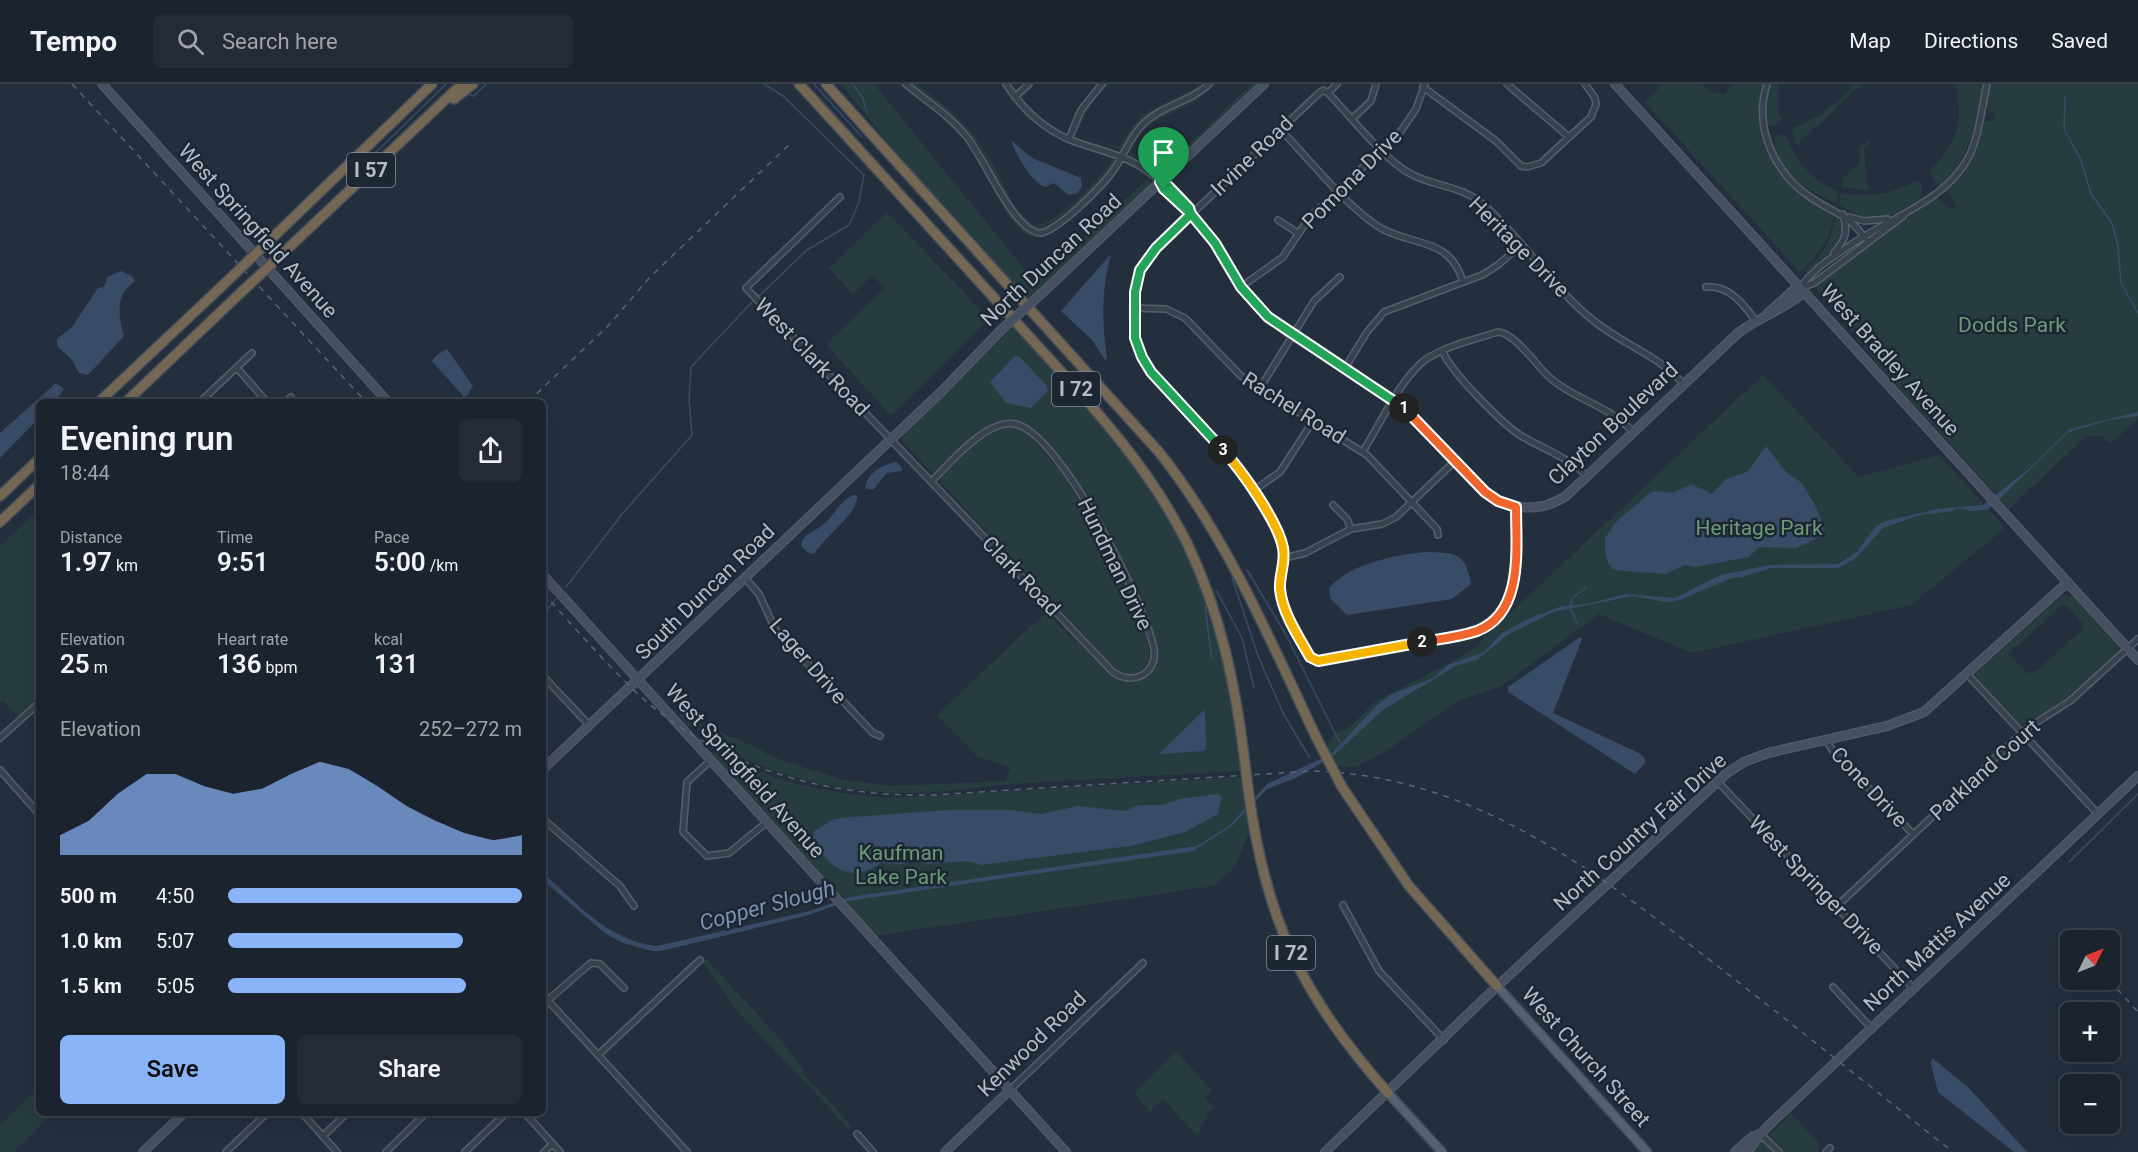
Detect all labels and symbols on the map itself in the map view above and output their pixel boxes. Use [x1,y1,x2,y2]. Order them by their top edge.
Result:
street label: Irvine Road [1206,111,1298,201]
street label: Pomona Drive [1297,124,1407,234]
pin [1138,127,1189,189]
street label: West Springfield Avenue [174,139,342,323]
road number: I 57 [347,153,395,187]
street label: North Duncan Road [976,189,1126,331]
street label: Heritage Drive [1464,192,1574,302]
street label: West Bradley Avenue [1816,279,1964,441]
street label: West Clark Road [750,293,874,421]
park label: Dodds Park [1958,313,2066,337]
street label: Clayton Boulevard [1543,358,1683,490]
street label: Rachel Road [1238,367,1350,449]
road number: I 72 [1052,372,1100,406]
pin: 1 [1389,393,1419,423]
pin: 3 [1208,435,1238,465]
street label: Hundman Drive [1073,494,1157,634]
park label: Heritage Park [1695,516,1823,540]
street label: South Duncan Road [630,519,780,665]
street label: Clark Road [977,531,1065,621]
street label: Lager Drive [764,613,852,709]
pin: 2 [1407,627,1437,657]
street label: West Springfield Avenue [661,679,829,863]
street label: Parkland Court [1925,714,2045,825]
street label: Cone Drive [1826,742,1912,832]
street label: North Country Fair Drive [1549,748,1731,916]
street label: West Springer Drive [1744,811,1888,959]
park label: Kaufman Lake Park [855,841,947,889]
street label: North Mattis Avenue [1859,868,2015,1016]
water label: Copper Slough [697,875,838,936]
north arrow [2060,930,2120,990]
road number: I 72 [1267,936,1315,970]
street label: West Church Street [1517,982,1655,1132]
street label: Kenwood Road [973,987,1091,1101]

